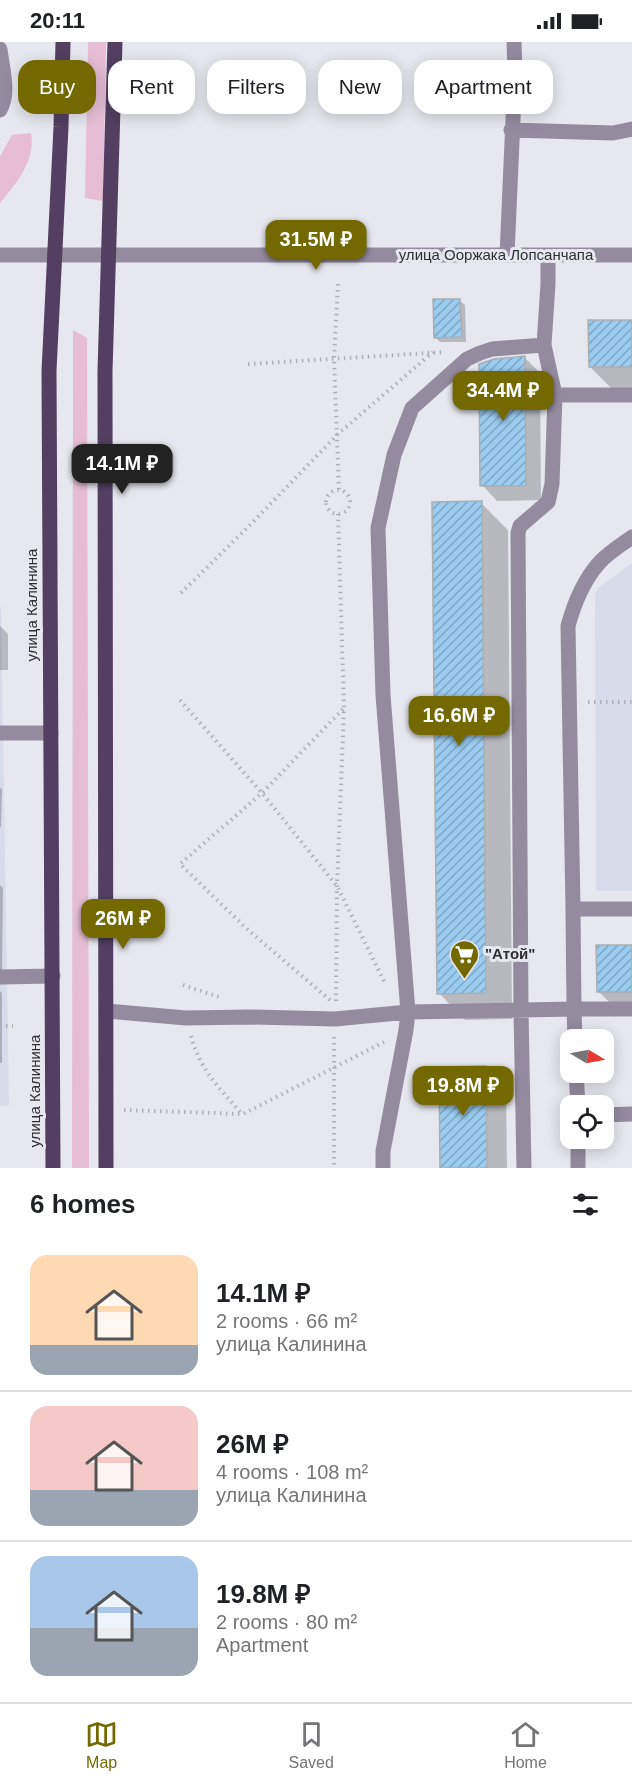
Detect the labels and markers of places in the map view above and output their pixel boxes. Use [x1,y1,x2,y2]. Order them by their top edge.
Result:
pin: 31.5M ₽ [261,220,371,271]
pin: 34.4M ₽ [448,371,558,422]
pin: 14.1M ₽ [67,444,177,495]
pin: 16.6M ₽ [404,696,514,747]
pin: 26M ₽ [81,899,165,950]
supermarket icon: "Атой" [448,938,480,980]
place label: "Атой" [485,945,535,962]
pin: 19.8M ₽ [408,1066,518,1117]

